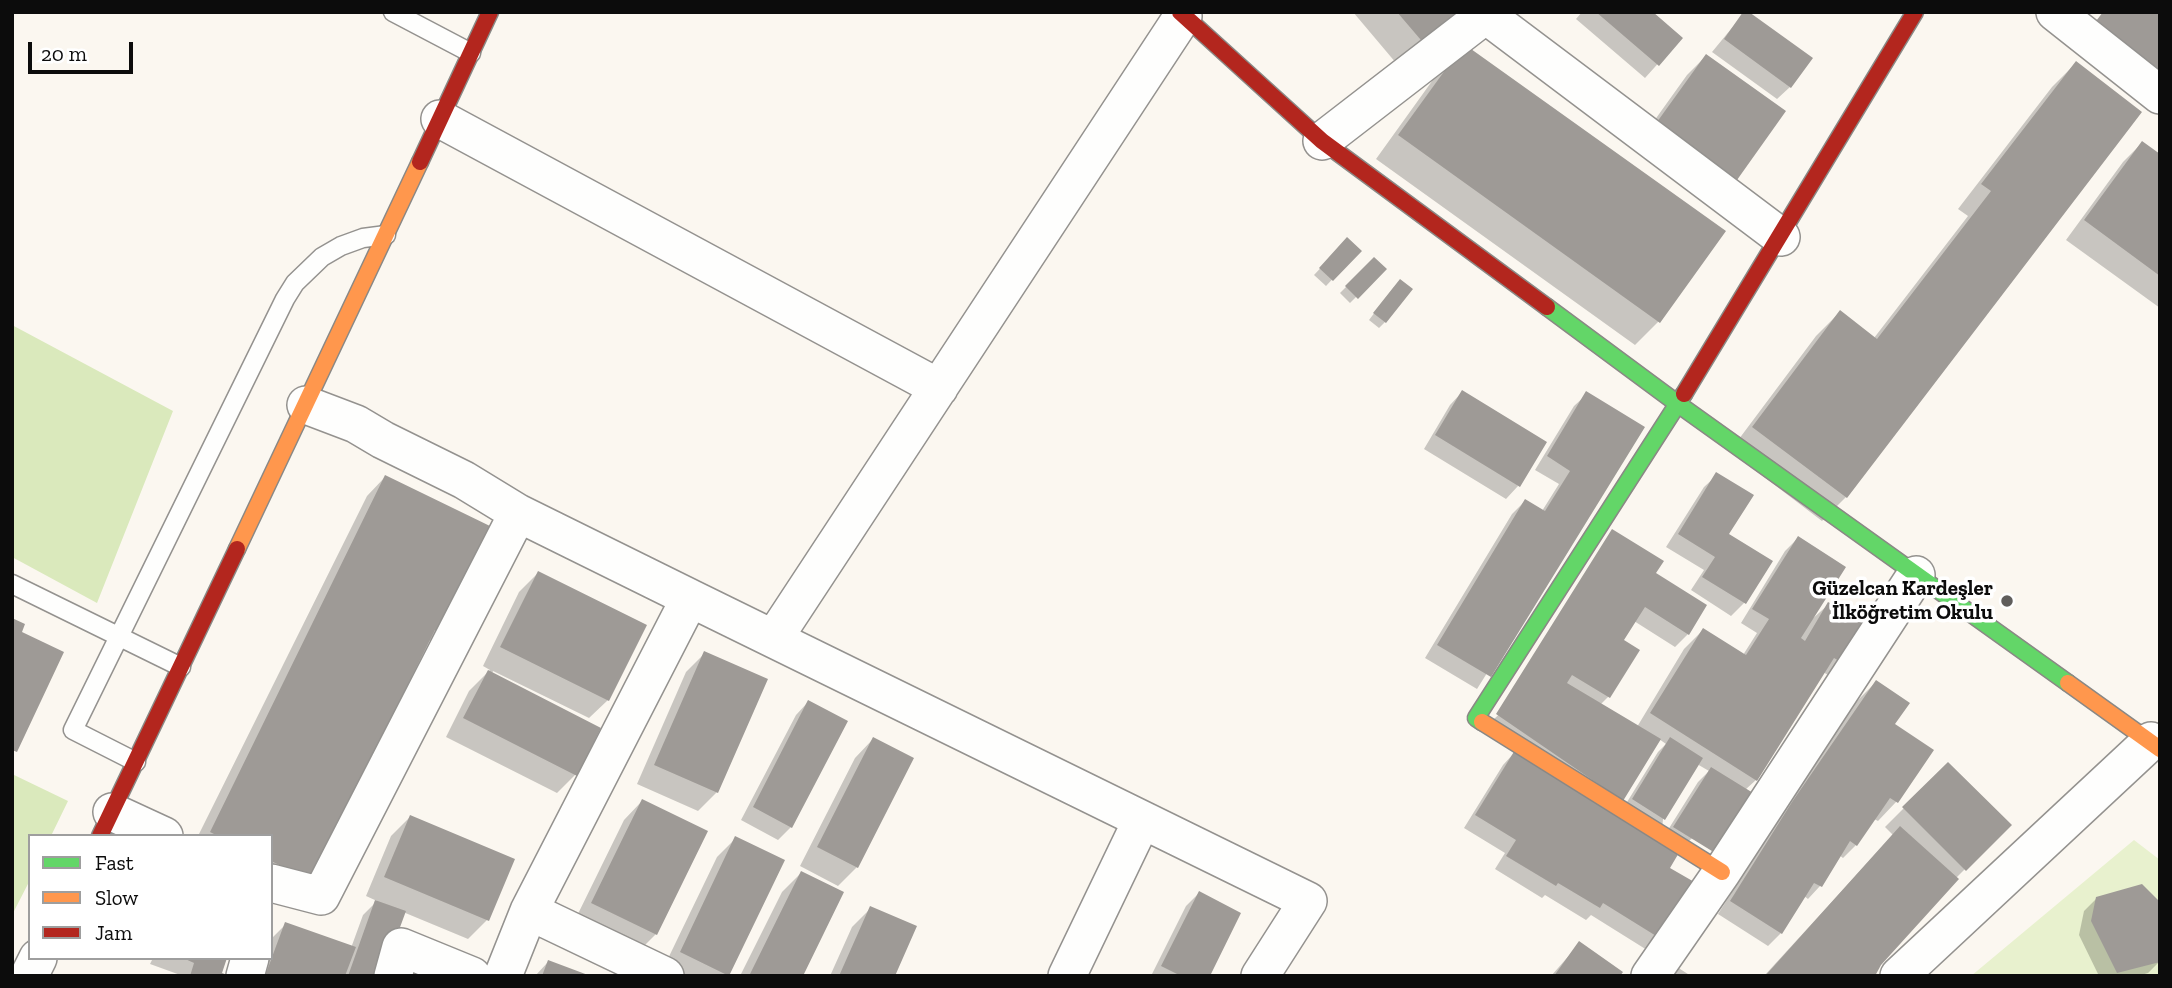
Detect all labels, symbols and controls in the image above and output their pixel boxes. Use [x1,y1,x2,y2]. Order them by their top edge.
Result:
scale bar [32,28,136,72]
text: 20 m [41,41,87,66]
place label: Güzelcan Kardeşler İlköğretim Okulu [1812,576,1993,626]
marker: Güzelcan Kardeşler İlköğretim Okulu [1999,593,2015,609]
legend [28,834,273,960]
text: Fast [95,850,134,875]
text: Slow [95,885,138,910]
text: Jam [95,920,132,945]

